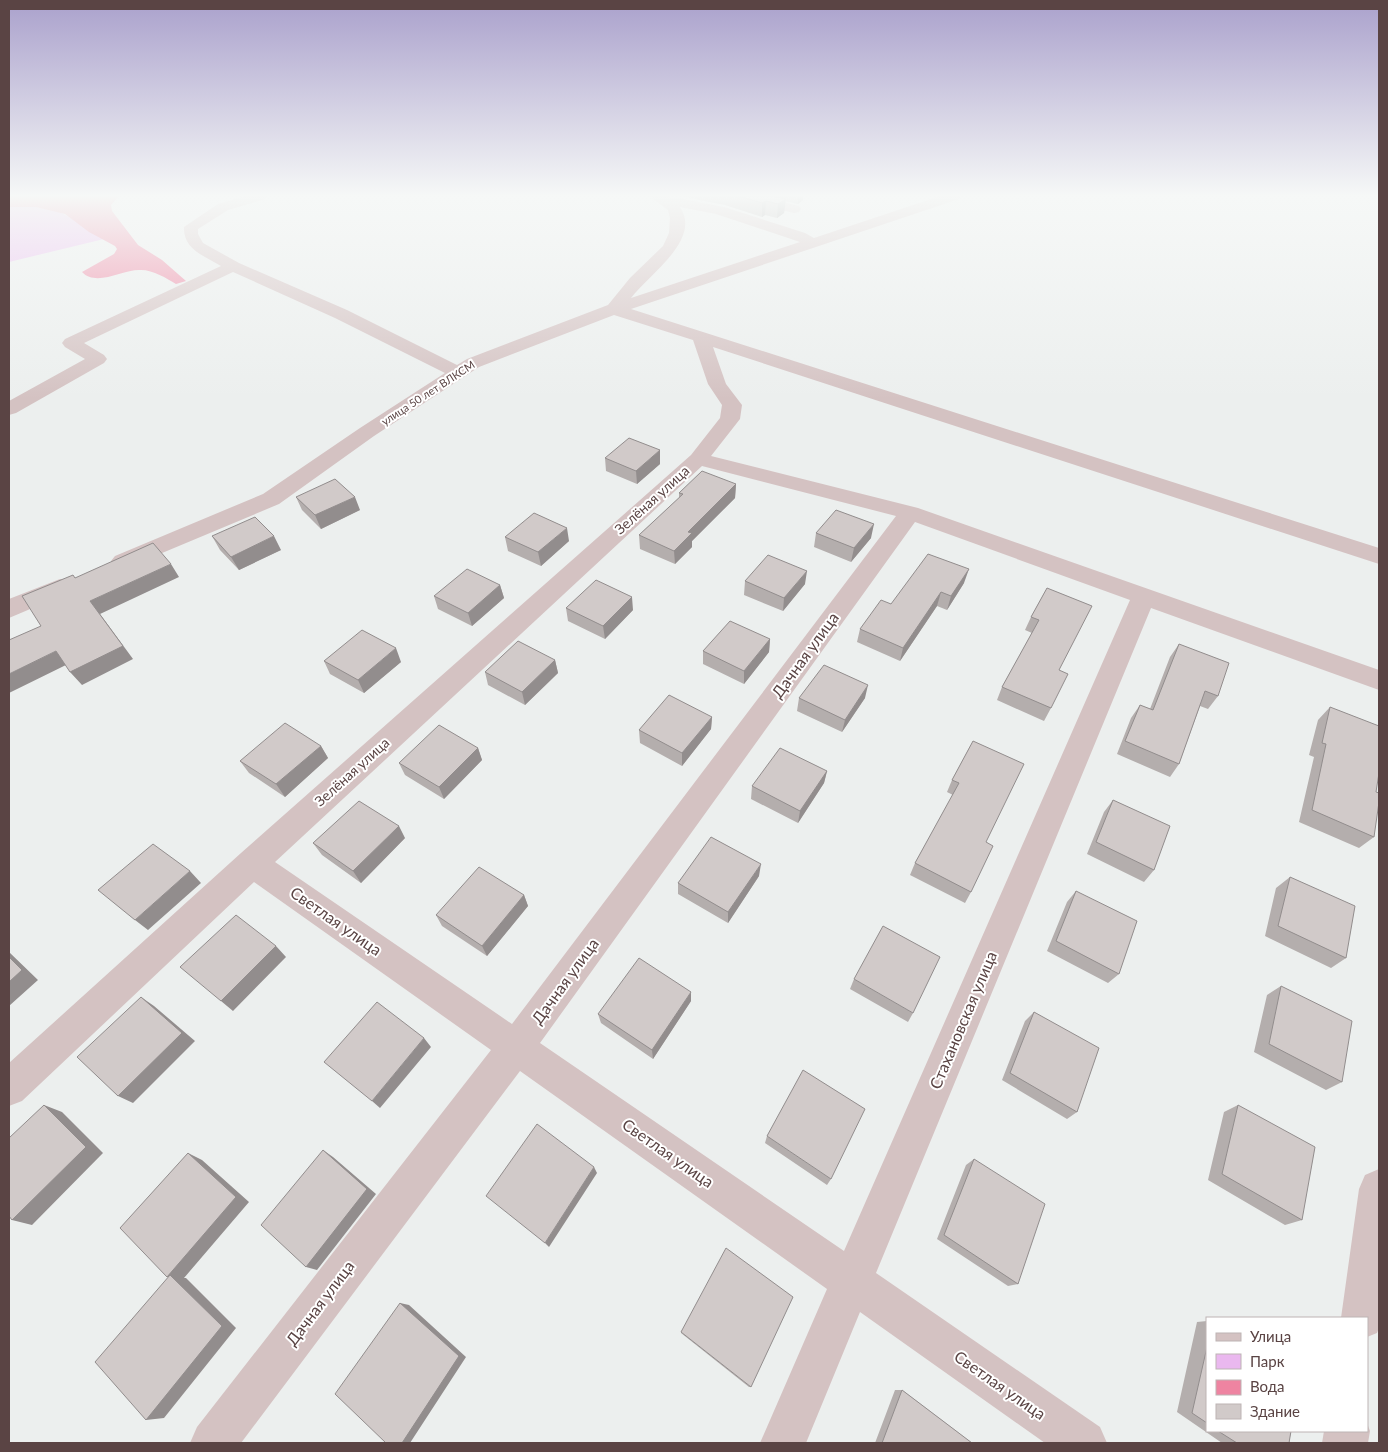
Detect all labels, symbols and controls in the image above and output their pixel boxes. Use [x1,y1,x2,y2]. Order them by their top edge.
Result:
street label: улица 50 лет ВЛКСМ [379,358,477,428]
street label: Зелёная улица [611,462,692,538]
street label: Дачная улица [767,608,842,701]
street label: Зелёная улица [311,734,392,810]
street label: Светлая улица [287,882,386,959]
street label: Дачная улица [527,934,602,1027]
street label: Стахановская улица [925,948,1000,1092]
street label: Светлая улица [619,1114,718,1191]
street label: Дачная улица [282,1257,358,1349]
legend [1206,1317,1368,1432]
text: Улица [1250,1327,1291,1345]
street label: Светлая улица [951,1346,1050,1423]
text: Парк [1250,1352,1285,1370]
text: Вода [1250,1377,1285,1395]
text: Здание [1250,1402,1300,1420]

